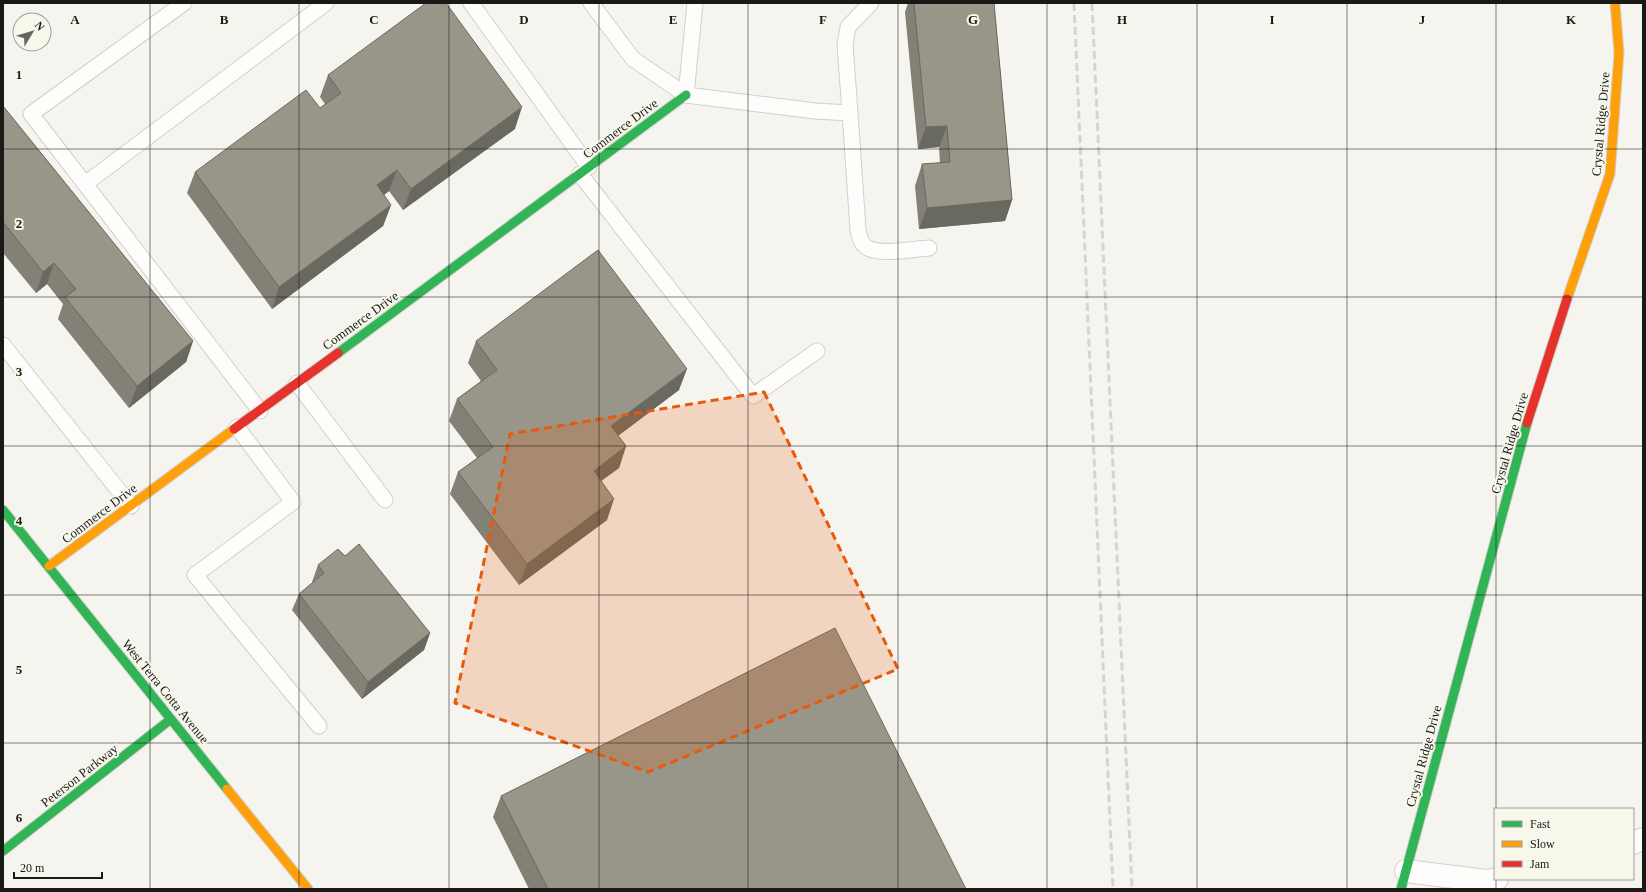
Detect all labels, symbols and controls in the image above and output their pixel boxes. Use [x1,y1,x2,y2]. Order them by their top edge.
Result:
north arrow [12,12,52,52]
text: A [70,12,80,27]
text: B [220,12,229,27]
text: C [369,12,379,27]
text: D [519,12,529,27]
text: E [669,12,677,27]
text: F [819,12,827,27]
text: G [968,12,978,27]
text: H [1117,12,1127,27]
text: I [1269,12,1275,27]
text: J [1419,12,1426,27]
text: K [1566,12,1577,27]
text: N [33,19,47,33]
text: 1 [16,67,22,82]
street label: Crystal Ridge Drive [1588,71,1613,177]
street label: Commerce Drive [580,95,661,161]
text: 2 [16,216,22,231]
street label: Commerce Drive [320,288,401,353]
text: 3 [16,364,23,379]
street label: Crystal Ridge Drive [1488,391,1531,496]
street label: Commerce Drive [59,480,140,546]
text: 4 [16,513,23,528]
street label: West Terra Cotta Avenue [119,636,212,746]
text: 5 [16,662,23,677]
street label: Crystal Ridge Drive [1403,703,1444,809]
street label: Peterson Parkway [38,740,121,810]
legend [1494,808,1634,880]
text: 6 [16,810,23,825]
text: Fast [1530,817,1551,831]
text: Slow [1530,837,1555,851]
scale bar [14,854,102,880]
text: Jam [1530,857,1550,871]
text: 20 m [20,861,45,875]

